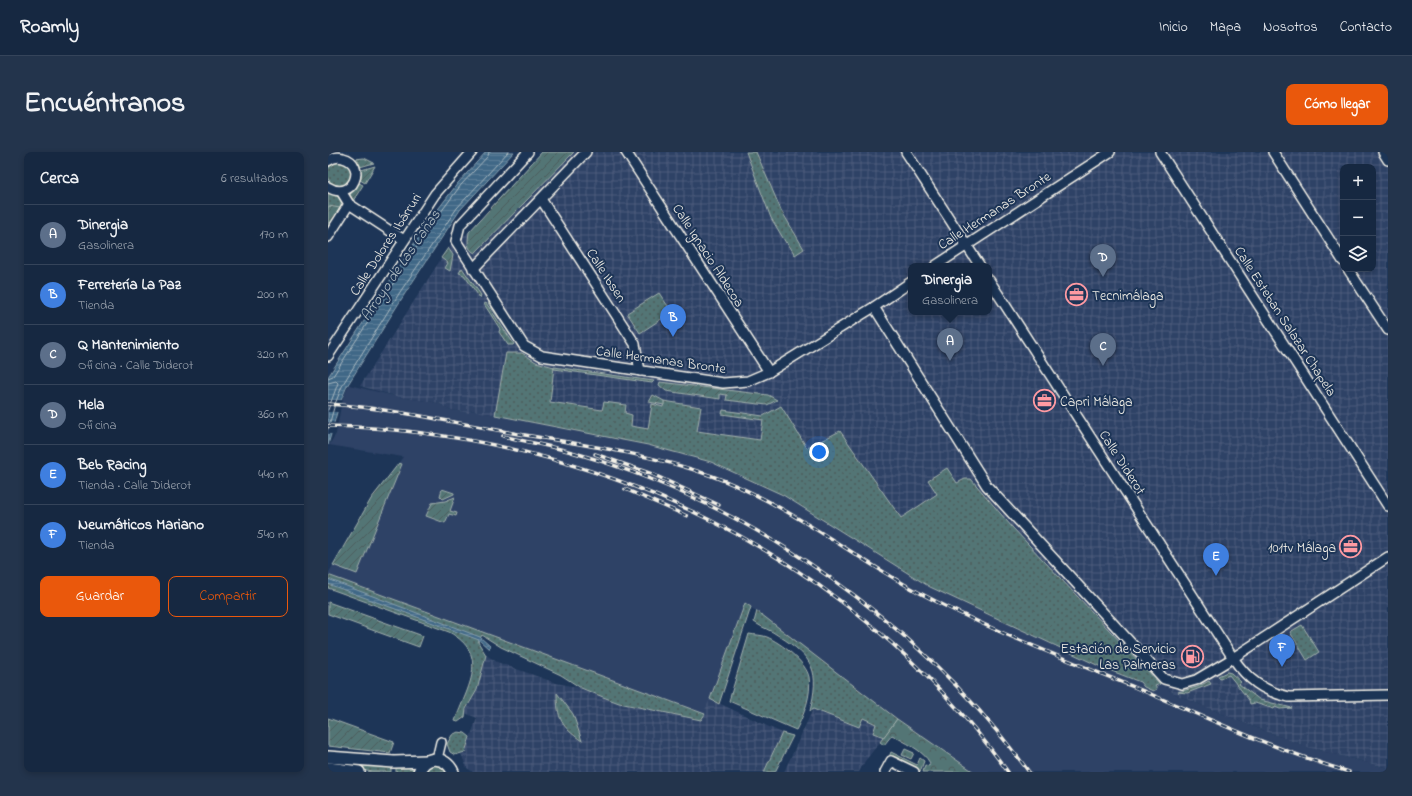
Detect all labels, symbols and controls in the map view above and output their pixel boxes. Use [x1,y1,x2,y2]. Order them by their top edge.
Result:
text: Roamly [20,14,79,41]
text: Inicio [1159,17,1188,38]
text: Mapa [1210,17,1241,38]
text: Nosotros [1263,17,1318,38]
text: Contacto [1340,17,1392,38]
text: Encuéntranos [24,84,185,125]
button: Cómo llegar [1286,84,1388,125]
map controls [1340,164,1376,272]
button: + [1340,164,1376,200]
text: Cerca [40,166,79,191]
street label: Calle Hermanas Bronte [934,166,1056,256]
text: 6 resultados [221,169,288,188]
street label: Calle Dolores Ibárruri [345,189,427,300]
street label: Calle Ignacio Aldecoa [666,200,749,312]
button: − [1340,200,1376,236]
water label: Arroyo de Las Cañas [355,205,447,326]
text: Dinergia [78,214,128,236]
text: A [49,225,57,244]
text: 170 m [260,225,288,244]
text: Gasolinera [78,236,134,255]
button: layers [1340,236,1376,272]
street label: Calle Esteban Salazar Chapela [1228,243,1341,401]
pin: D [1090,244,1116,277]
street label: Calle Ibsen [580,245,631,307]
popup [908,263,992,315]
text: Dinergia [922,269,972,291]
text: Ferretería La Paz [78,274,181,296]
office icon: Tecnimálaga [1063,282,1089,308]
text: B [49,285,57,304]
text: 200 m [257,285,288,304]
place label: Tecnimálaga [1092,286,1164,308]
text: Gasolinera [922,291,978,310]
text: Tienda [78,296,114,315]
pin: B [660,304,686,337]
pin: A [937,328,963,361]
pin: C [1090,333,1116,366]
text: Q Mantenimiento [78,334,179,356]
street label: Calle Hermanas Bronte [595,341,728,380]
text: C [49,345,57,364]
text: 320 m [257,345,288,364]
text: Oficina · Calle Diderot [78,356,194,375]
office icon: Capri Málaga [1032,388,1058,414]
place label: Capri Málaga [1060,392,1133,414]
text: Mela [78,394,104,416]
text: D [48,405,58,424]
text: 360 m [258,405,288,424]
text: Oficina [78,416,116,435]
street label: Calle Diderot [1093,426,1151,499]
your location [809,442,829,462]
text: Beb Racing [78,454,146,476]
text: E [49,465,57,484]
text: 440 m [258,465,288,484]
text: Tienda · Calle Diderot [78,476,191,495]
text: Neumáticos Mariano [78,514,204,536]
text: F [49,525,57,544]
text: 540 m [256,525,288,544]
office icon: 101tv Málaga [1338,534,1364,560]
text: Tienda [78,536,114,555]
place label: 101tv Málaga [1268,538,1336,560]
pin: E [1203,543,1229,576]
button: Guardar [40,576,160,617]
button: Compartir [168,576,288,617]
pin: F [1269,634,1295,667]
place label: Estación de Servicio Las Palmeras [1061,639,1176,676]
fuel station icon: Estación de Servicio Las Palmeras [1179,643,1205,669]

